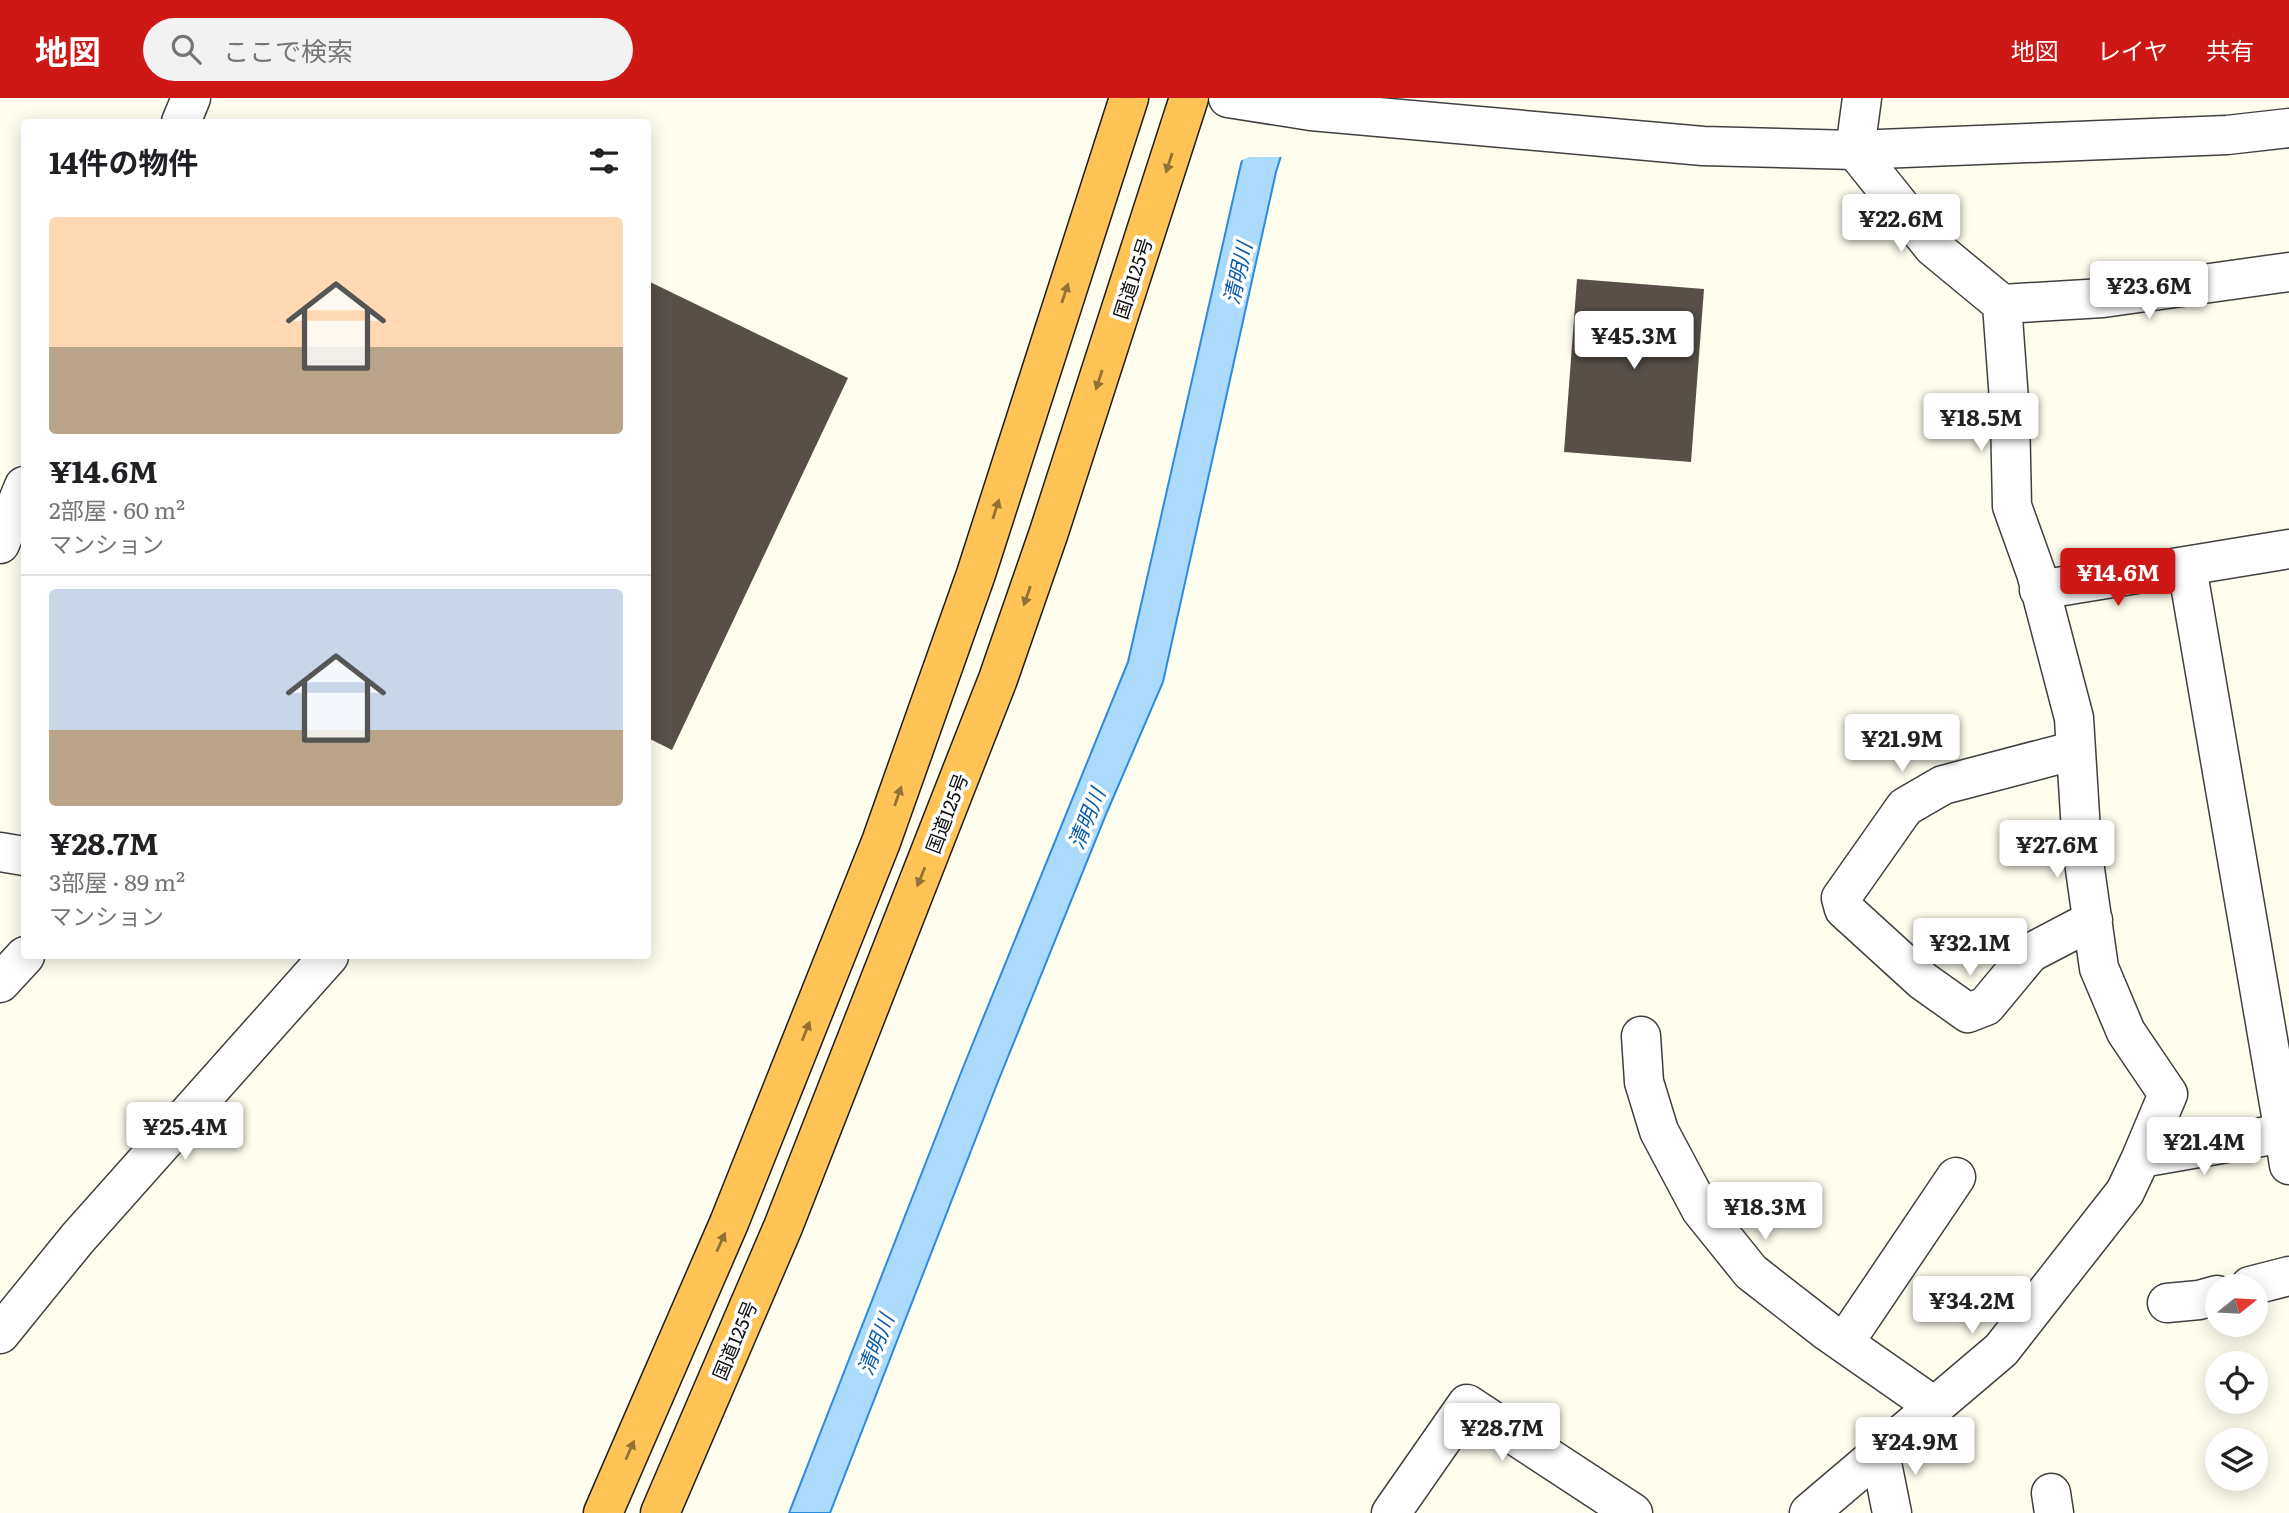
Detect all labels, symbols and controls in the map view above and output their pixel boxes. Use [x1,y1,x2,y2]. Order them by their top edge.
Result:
search box [143,18,633,81]
text: 地図 [35,25,101,74]
icon: search [167,30,205,68]
text: ここで検索 [223,30,353,69]
text: 地図 [2011,32,2059,67]
text: レイヤ [2097,32,2168,67]
text: 共有 [2206,32,2254,67]
text: 14件の物件 [49,139,198,183]
icon: filters [585,142,623,180]
one-way arrow [1163,153,1173,174]
pin: ¥22.6M [1844,194,1958,254]
text: ¥22.6M [1858,200,1944,234]
street label: 国道125号 [1106,234,1158,322]
water label: 清明川 [1214,237,1259,307]
pin: ¥23.6M [2092,262,2206,321]
icon: home [273,263,399,389]
text: ¥23.6M [2106,267,2192,301]
one-way arrow [1061,282,1071,303]
pin: ¥45.3M [1577,312,1691,371]
text: ¥45.3M [1591,317,1677,351]
one-way arrow [1093,369,1104,390]
pin: ¥18.5M [1924,394,2038,453]
text: ¥18.5M [1939,399,2023,433]
text: ¥14.6M [49,448,158,492]
text: 2部屋 · 60 m² [49,492,185,526]
one-way arrow [992,499,1002,520]
text: マンション [49,526,164,560]
pin: ¥14.6M [2061,548,2175,608]
text: ¥14.6M [2076,554,2160,588]
one-way arrow [1021,585,1032,606]
icon: home [273,635,399,761]
pin: ¥21.9M [1845,714,1959,774]
text: ¥21.9M [1861,720,1943,754]
street label: 国道125号 [918,769,974,857]
water label: 清明川 [1059,781,1112,853]
one-way arrow [892,786,903,807]
text: ¥28.7M [49,820,159,864]
pin: ¥27.6M [2000,820,2114,880]
text: ¥27.6M [2015,826,2099,860]
text: 3部屋 · 89 m² [49,864,185,898]
one-way arrow [915,867,926,888]
text: マンション [49,898,164,932]
pin: ¥32.1M [1913,918,2027,978]
text: ¥32.1M [1929,924,2011,958]
one-way arrow [800,1020,811,1041]
pin: ¥25.4M [128,1102,242,1162]
text: ¥25.4M [142,1108,228,1142]
pin: ¥21.4M [2147,1118,2261,1177]
text: ¥21.4M [2163,1123,2245,1157]
pin: ¥18.3M [1708,1182,1822,1242]
text: ¥18.3M [1723,1188,1807,1222]
one-way arrow [715,1232,727,1252]
north arrow [2205,1274,2268,1337]
map controls [2205,1274,2268,1491]
pin: ¥34.2M [1915,1276,2029,1336]
text: ¥34.2M [1929,1282,2015,1316]
street label: 国道125号 [705,1296,763,1384]
water label: 清明川 [848,1307,900,1379]
button: locate [2205,1351,2268,1414]
pin: ¥28.7M [1445,1404,1559,1463]
text: ¥28.7M [1460,1409,1544,1443]
pin: ¥24.9M [1858,1418,1972,1477]
text: ¥24.9M [1872,1423,1958,1457]
button: layers [2205,1428,2268,1491]
one-way arrow [625,1440,636,1461]

